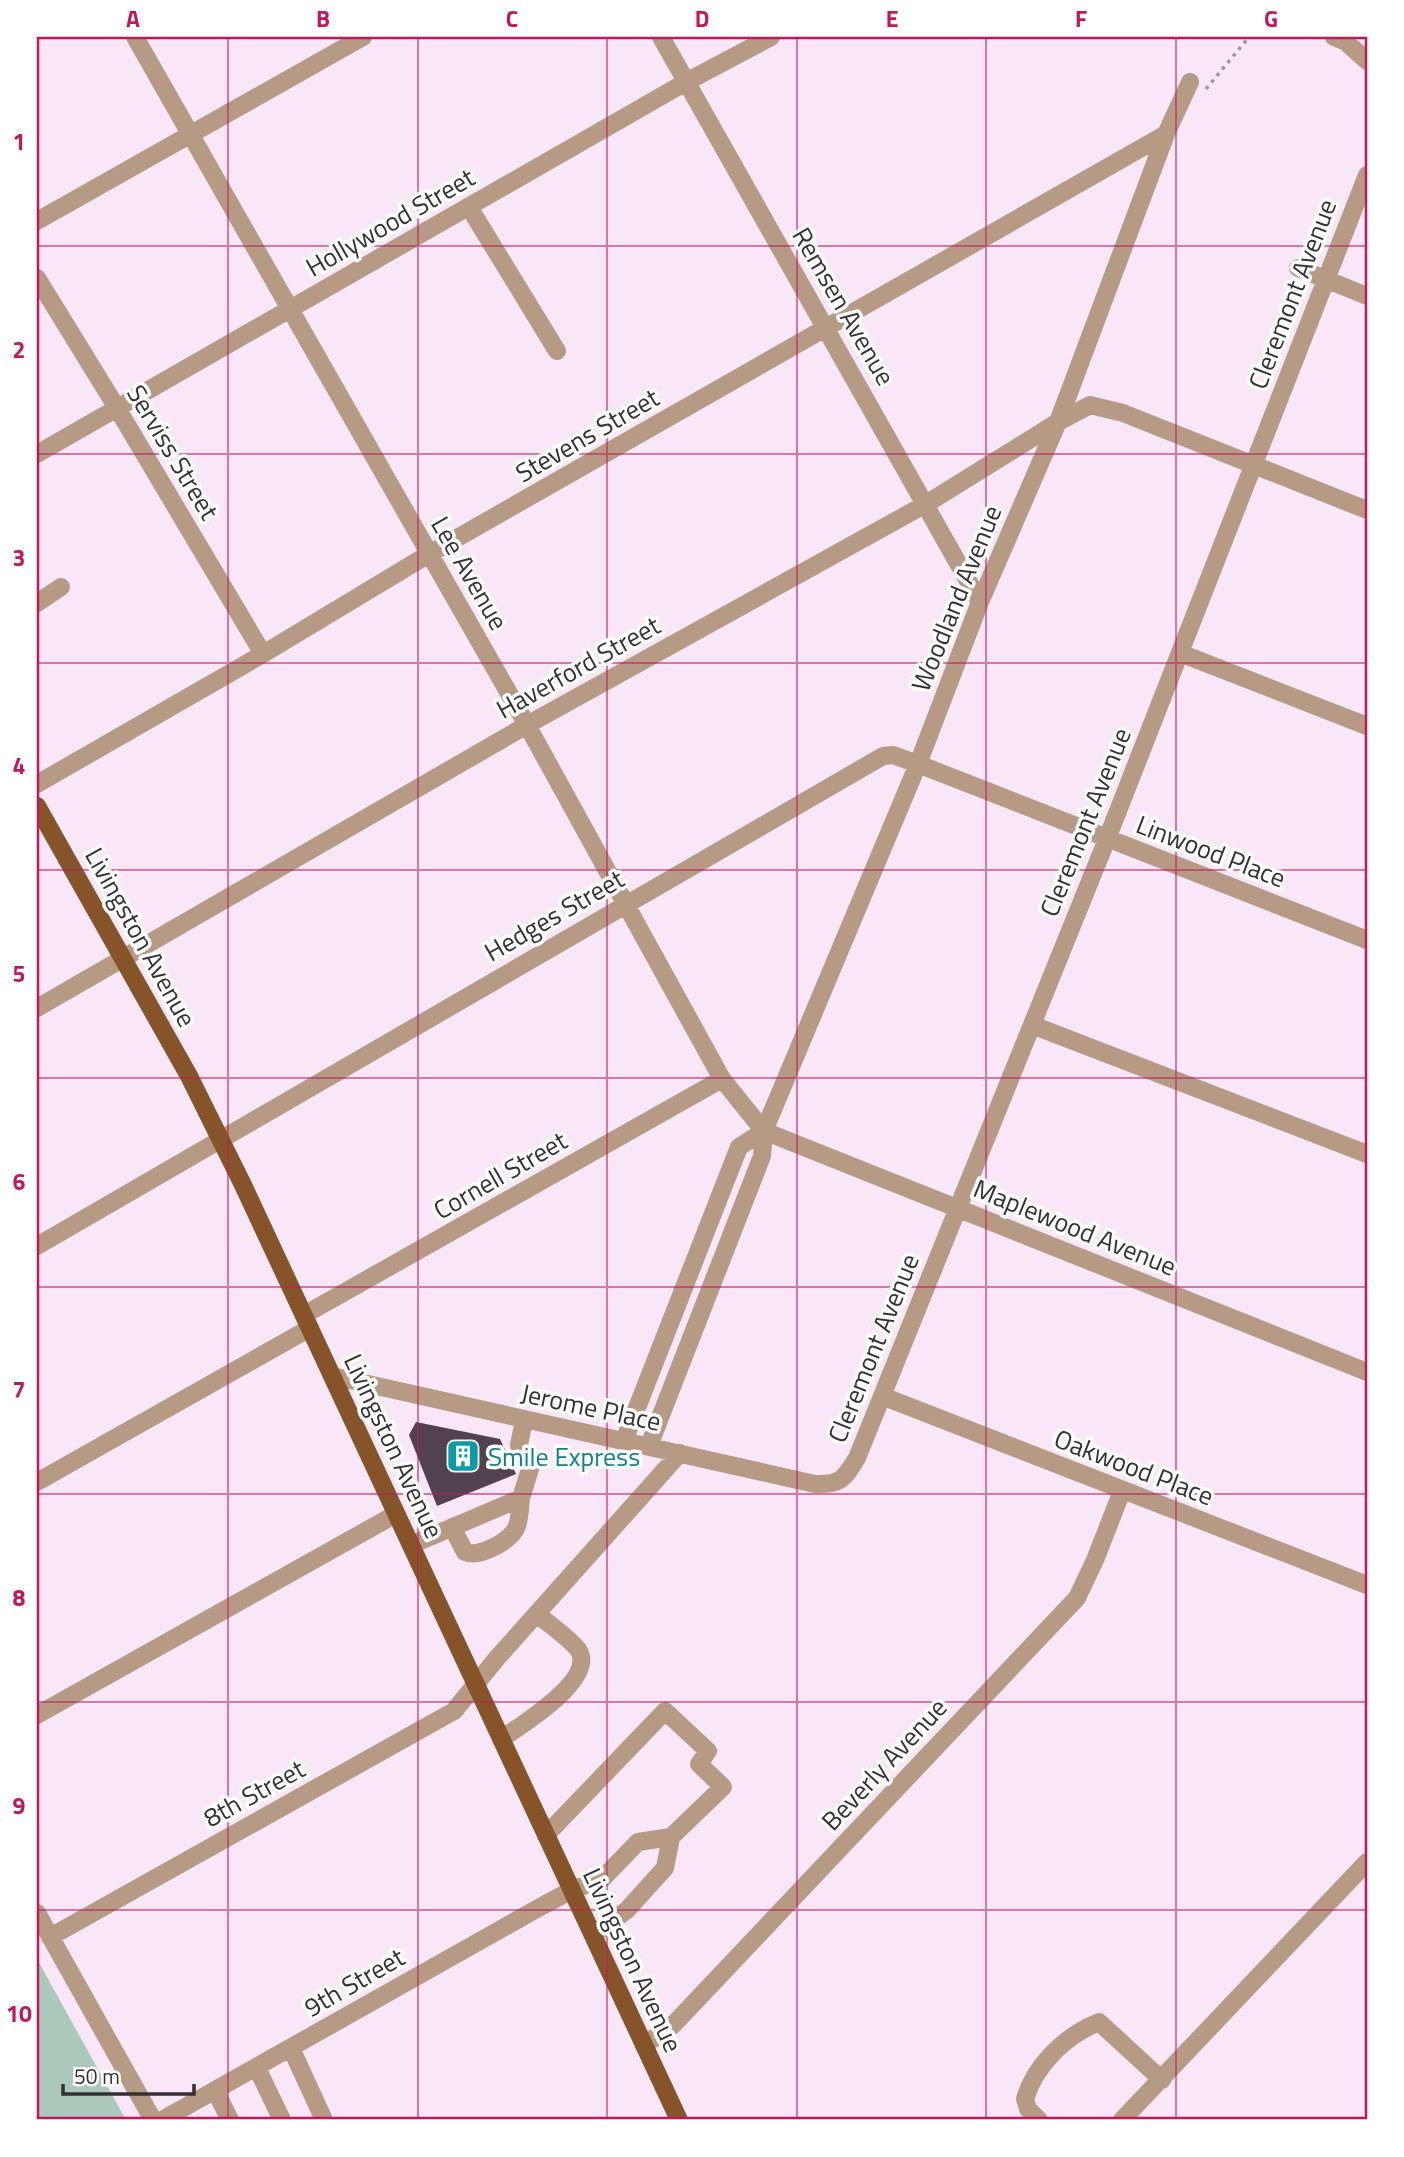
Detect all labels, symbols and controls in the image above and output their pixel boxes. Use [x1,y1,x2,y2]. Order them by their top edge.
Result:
text: A [126,1,140,36]
text: B [316,1,330,36]
text: C [506,1,518,36]
text: D [695,1,709,36]
text: E [886,1,898,36]
text: F [1075,1,1087,36]
text: G [1264,1,1278,36]
text: 1 [13,124,25,159]
street label: Hollywood Street [298,158,482,286]
street label: Cleremont Avenue [1238,193,1346,395]
street label: Remsen Avenue [783,220,905,392]
text: 2 [13,332,25,367]
street label: Serviss Street [117,377,229,527]
street label: Stevens Street [508,378,666,492]
street label: Woodland Avenue [901,499,1011,697]
street label: Lee Avenue [422,509,518,637]
text: 3 [13,540,25,575]
street label: Haverford Street [489,606,667,728]
street label: Cleremont Avenue [1029,722,1141,922]
text: 4 [13,748,25,783]
street label: Linwood Place [1131,805,1291,897]
street label: Livingston Avenue [76,840,206,1034]
street label: Hedges Street [477,859,631,971]
text: 5 [13,956,25,991]
street label: Cornell Street [426,1121,574,1229]
text: 6 [13,1164,26,1199]
street label: Maplewood Avenue [968,1169,1182,1285]
street label: Cleremont Avenue [817,1248,929,1448]
street label: Livingston Avenue [334,1347,454,1545]
text: 7 [13,1372,25,1407]
street label: Jerome Place [517,1373,665,1441]
street label: Oakwood Place [1049,1419,1219,1515]
building icon: Smile Express [444,1437,482,1475]
place label: Smile Express [488,1437,640,1476]
text: 8 [13,1580,26,1615]
street label: Beverly Avenue [812,1689,956,1839]
street label: 8th Street [196,1749,312,1837]
text: 9 [13,1788,26,1823]
street label: Livingston Avenue [573,1861,693,2059]
street label: 9th Street [296,1938,412,2026]
text: 10 [6,1996,32,2031]
scale bar [63,2052,194,2096]
text: 50 m [74,2060,120,2092]

